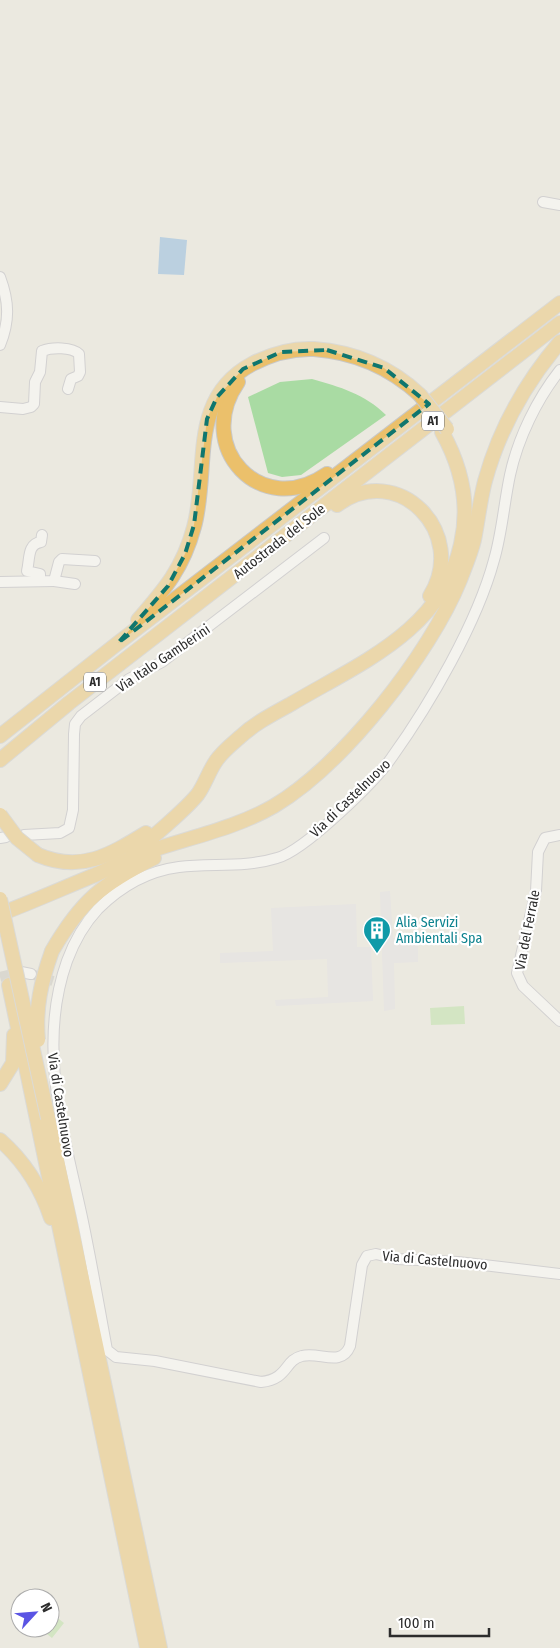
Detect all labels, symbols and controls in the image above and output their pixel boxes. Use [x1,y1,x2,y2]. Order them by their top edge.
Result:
road number: A1 [422,412,444,431]
street label: Autostrada del Sole [230,500,329,583]
street label: Via Italo Gamberini [113,621,213,696]
road number: A1 [84,672,106,692]
street label: Via di Castelnuovo [307,756,394,841]
street label: Via del Ferrale [511,888,544,972]
place label: Alia Servizi Ambientali Spa [396,914,482,947]
building icon: Alia Servizi Ambientali Spa [362,915,392,954]
street label: Via di Castelnuovo [44,1052,77,1158]
street label: Via di Castelnuovo [382,1247,488,1274]
north arrow [10,1588,60,1638]
text: N [37,1600,56,1615]
scale bar [390,1606,489,1638]
text: 100 m [398,1614,435,1632]

